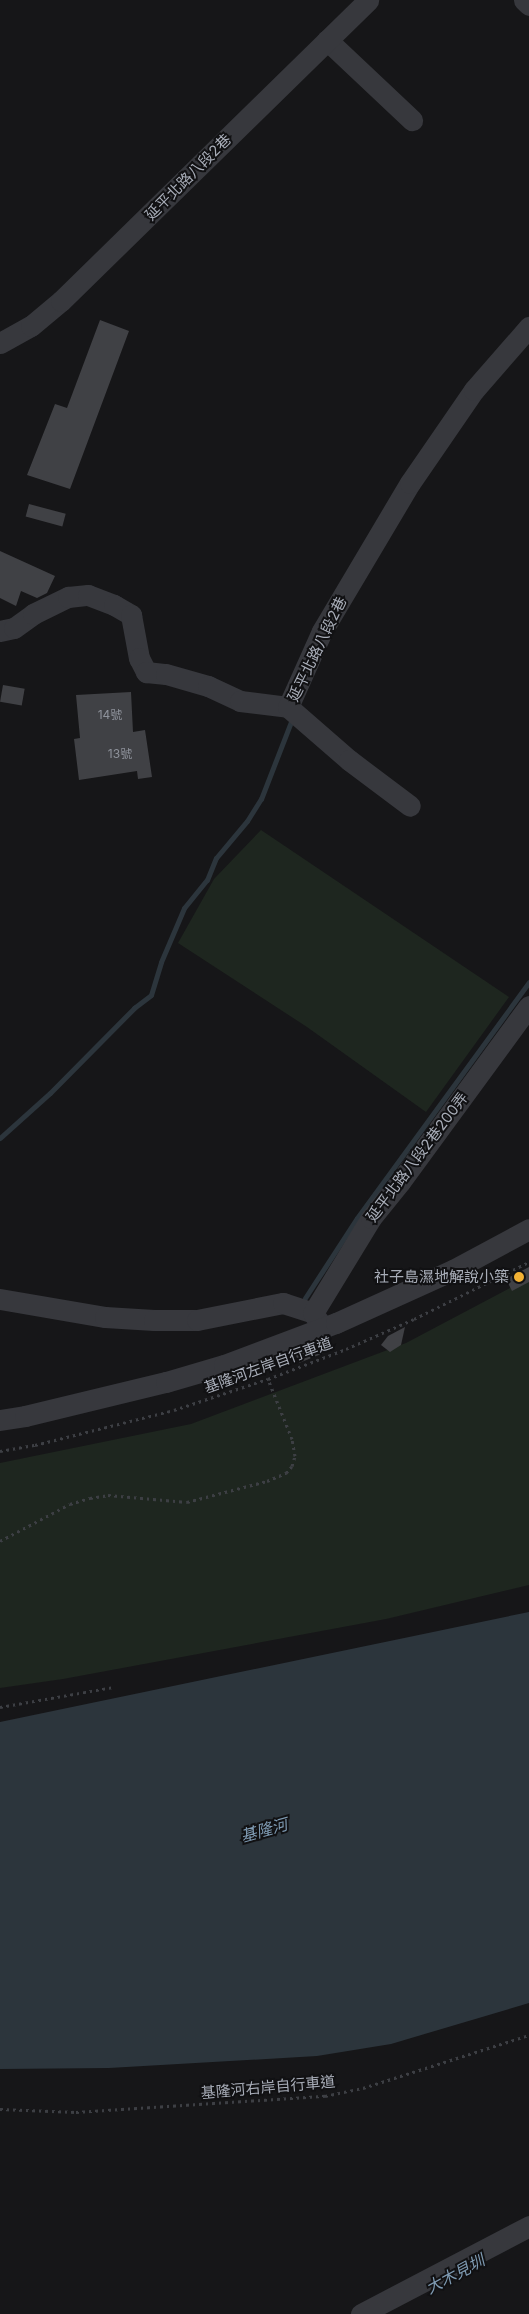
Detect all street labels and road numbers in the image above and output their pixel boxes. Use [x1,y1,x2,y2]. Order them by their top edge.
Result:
street label: 延平北路八段2巷 [141,130,235,224]
street label: 延平北路八段2巷 [284,594,350,704]
street label: 延平北路八段2巷200弄 [363,1089,471,1225]
street label: 基隆河左岸自行車道 [201,1333,335,1397]
street label: 基隆河右岸自行車道 [200,2072,336,2102]

